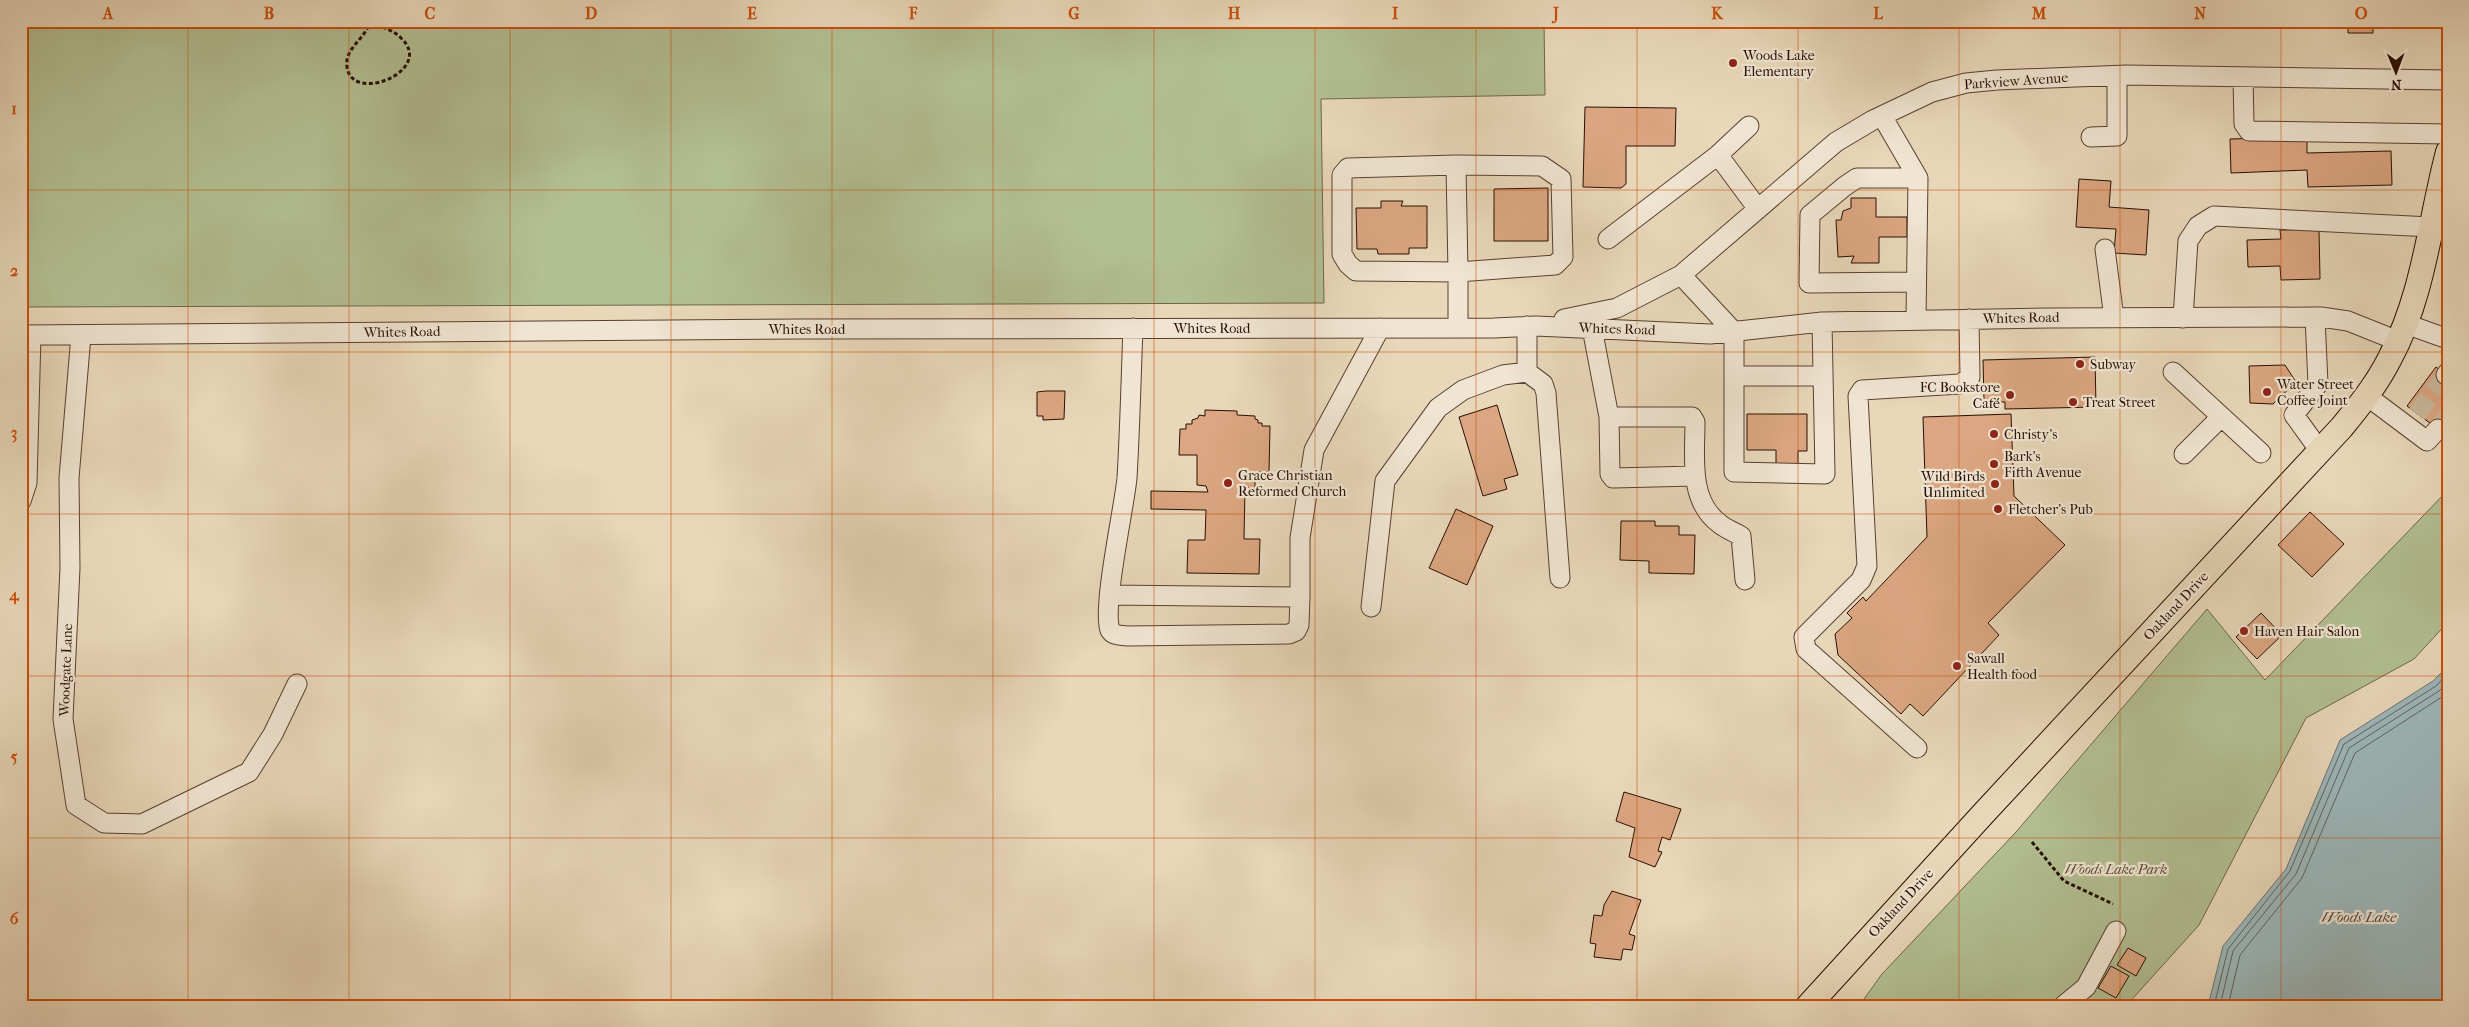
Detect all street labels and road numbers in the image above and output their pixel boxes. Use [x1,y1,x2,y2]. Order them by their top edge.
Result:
street label: Parkview Avenue [1963,69,2069,93]
street label: Whites Road [1981,309,2060,327]
street label: Whites Road [1577,319,1656,339]
street label: Whites Road [1173,320,1251,337]
street label: Whites Road [768,321,846,338]
street label: Whites Road [362,323,441,341]
street label: Oakland Drive [2140,568,2212,644]
street label: Woodgate Lane [56,623,76,718]
street label: Oakland Drive [1865,865,1937,941]

